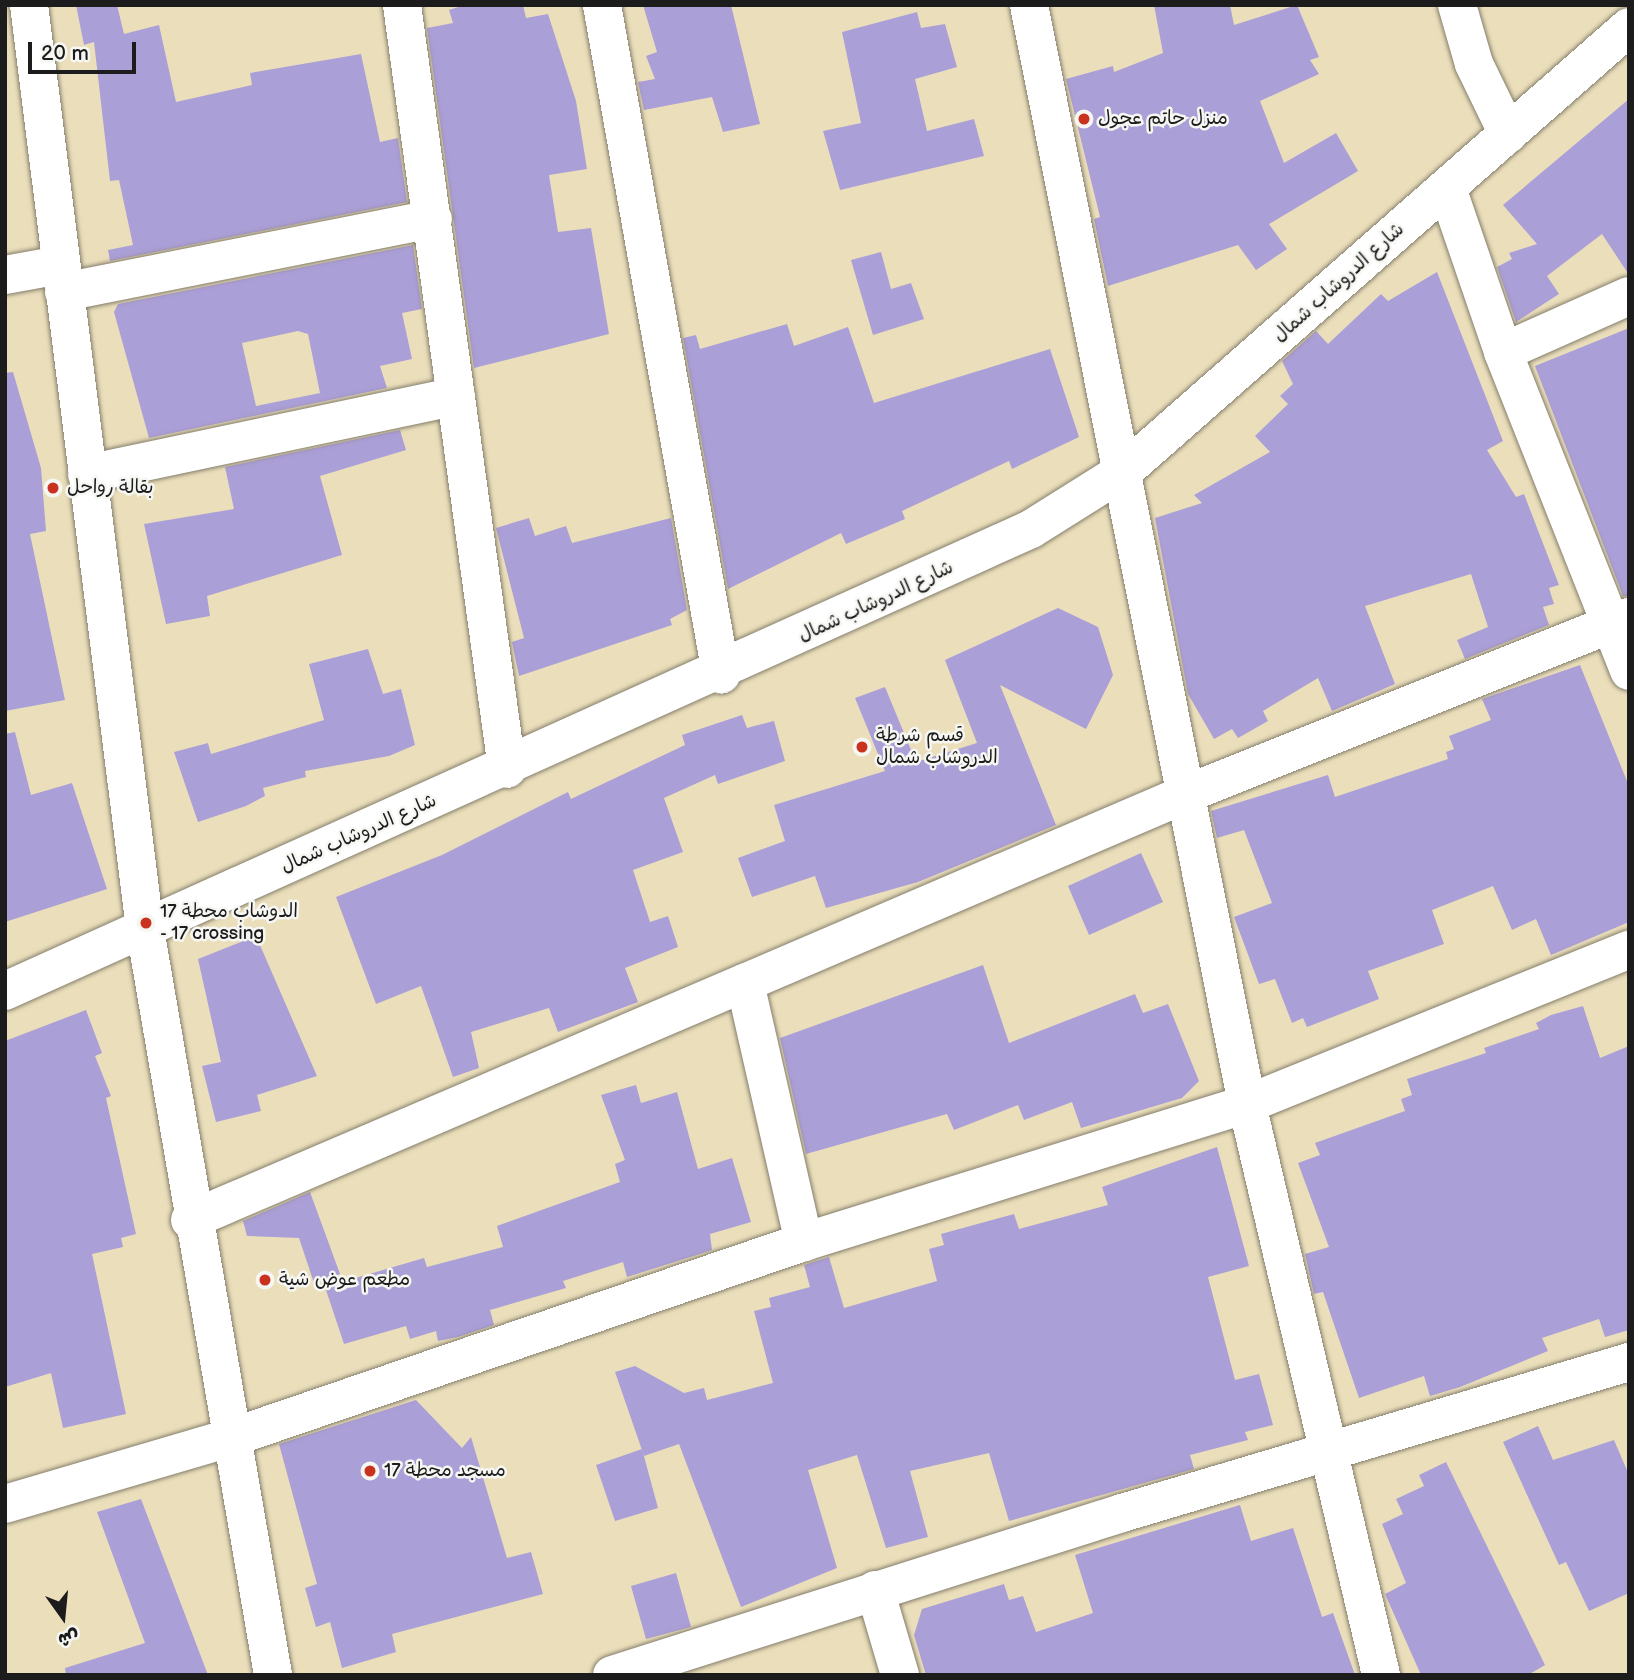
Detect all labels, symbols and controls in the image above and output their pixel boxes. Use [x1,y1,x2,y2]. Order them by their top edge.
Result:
scale bar [32,28,140,72]
text: 20 m [41,41,89,66]
place label: منزل حاتم عجول [1098,108,1228,130]
marker: منزل حاتم عجول [1076,111,1092,127]
street label: شارع الدروشاب شمال [1269,218,1409,348]
place label: بقالة رواحل [67,477,153,499]
marker: بقالة رواحل [45,480,61,496]
street label: شارع الدروشاب شمال [795,556,957,648]
place label: قسم شرطة الدروشاب شمال [876,725,998,769]
marker: قسم شرطة الدروشاب شمال [854,739,870,755]
street label: شارع الدروشاب شمال [278,789,440,879]
place label: الدوشاب محطة 17 - 17 crossing [160,901,298,945]
marker: الدوشاب محطة 17 - 17 crossing [138,915,154,931]
place label: مطعم عوض شية [279,1269,410,1291]
marker: مطعم عوض شية [257,1272,273,1288]
place label: مسجد محطة 17 [384,1460,506,1482]
marker: مسجد محطة 17 [362,1463,378,1479]
north arrow [28,1582,98,1652]
text: ش [55,1624,82,1652]

